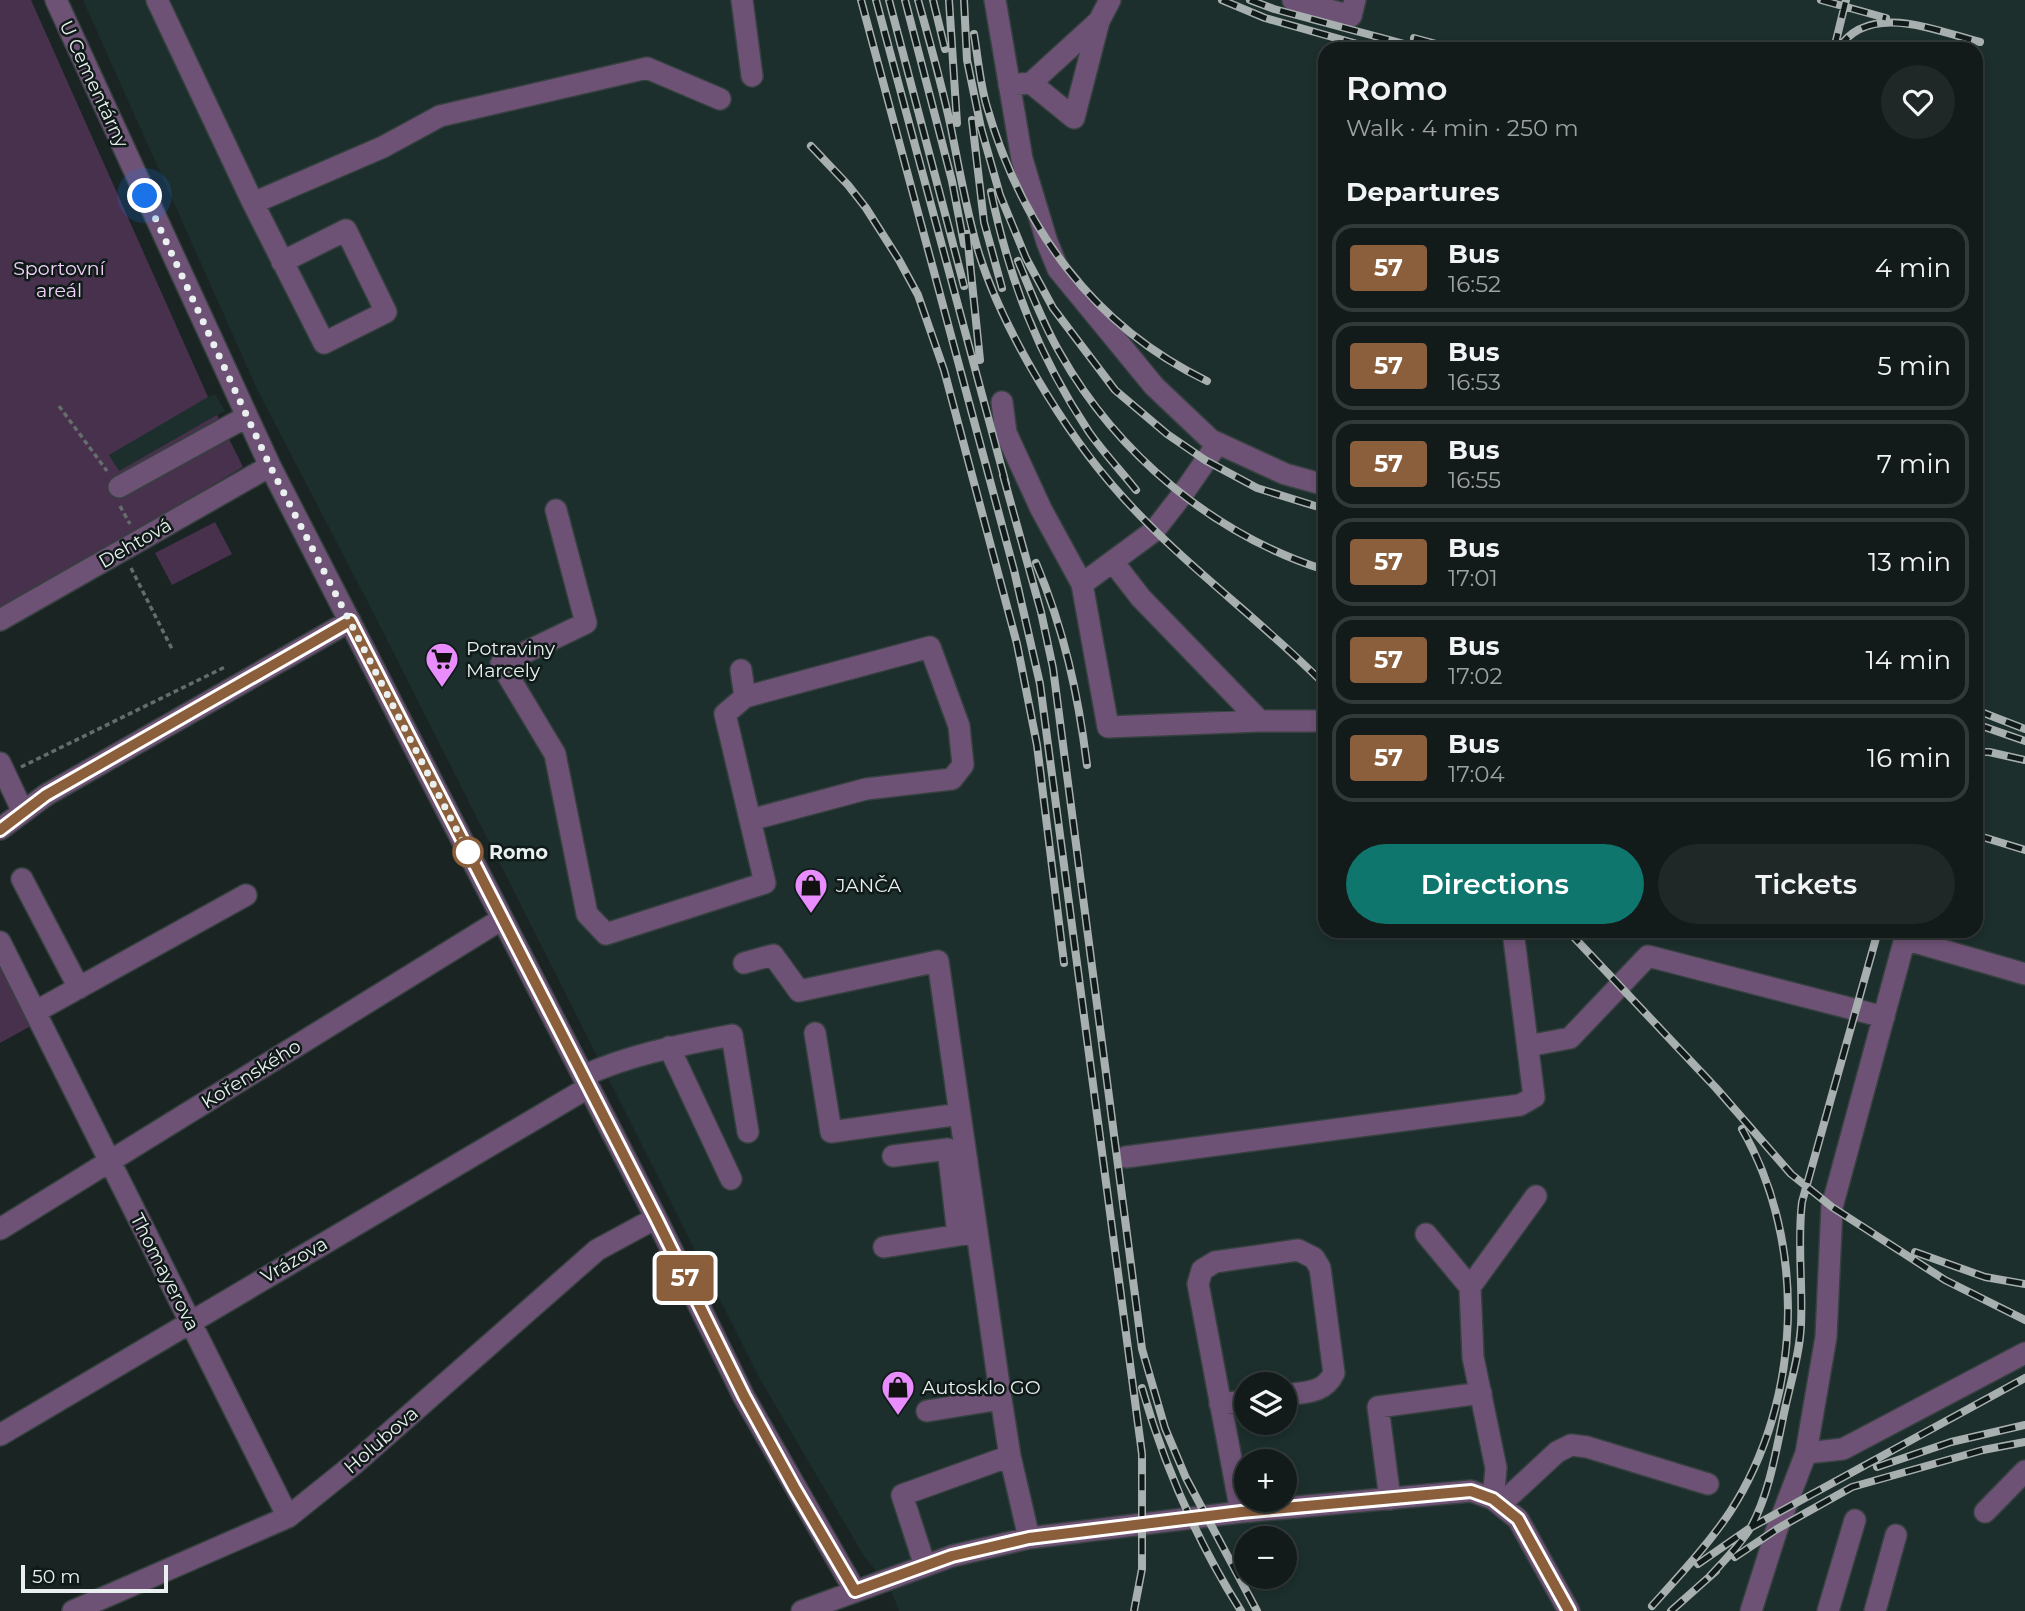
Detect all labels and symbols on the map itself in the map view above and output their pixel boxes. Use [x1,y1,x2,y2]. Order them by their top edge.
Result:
street label: U Cementárny [54,17,134,152]
your location [127,178,162,213]
park label: Sportovní areál [13,257,106,302]
street label: Dehtová [95,513,175,573]
place label: Potraviny Marcely [466,637,556,682]
supermarket icon: Potraviny Marcely [423,640,461,689]
marker: Romo [453,837,483,867]
place label: Romo [489,841,548,864]
shop icon: JANČA [792,866,830,915]
place label: JANČA [835,874,902,897]
street label: Kořenského [197,1034,305,1114]
street label: Thomayerova [126,1210,204,1334]
street label: Vrázova [257,1232,331,1288]
line badge: 57 [654,1255,716,1301]
shop icon: Autosklo GO [879,1368,917,1417]
place label: Autosklo GO [922,1376,1041,1399]
street label: Holubova [339,1402,423,1478]
scale bar [21,1562,168,1594]

